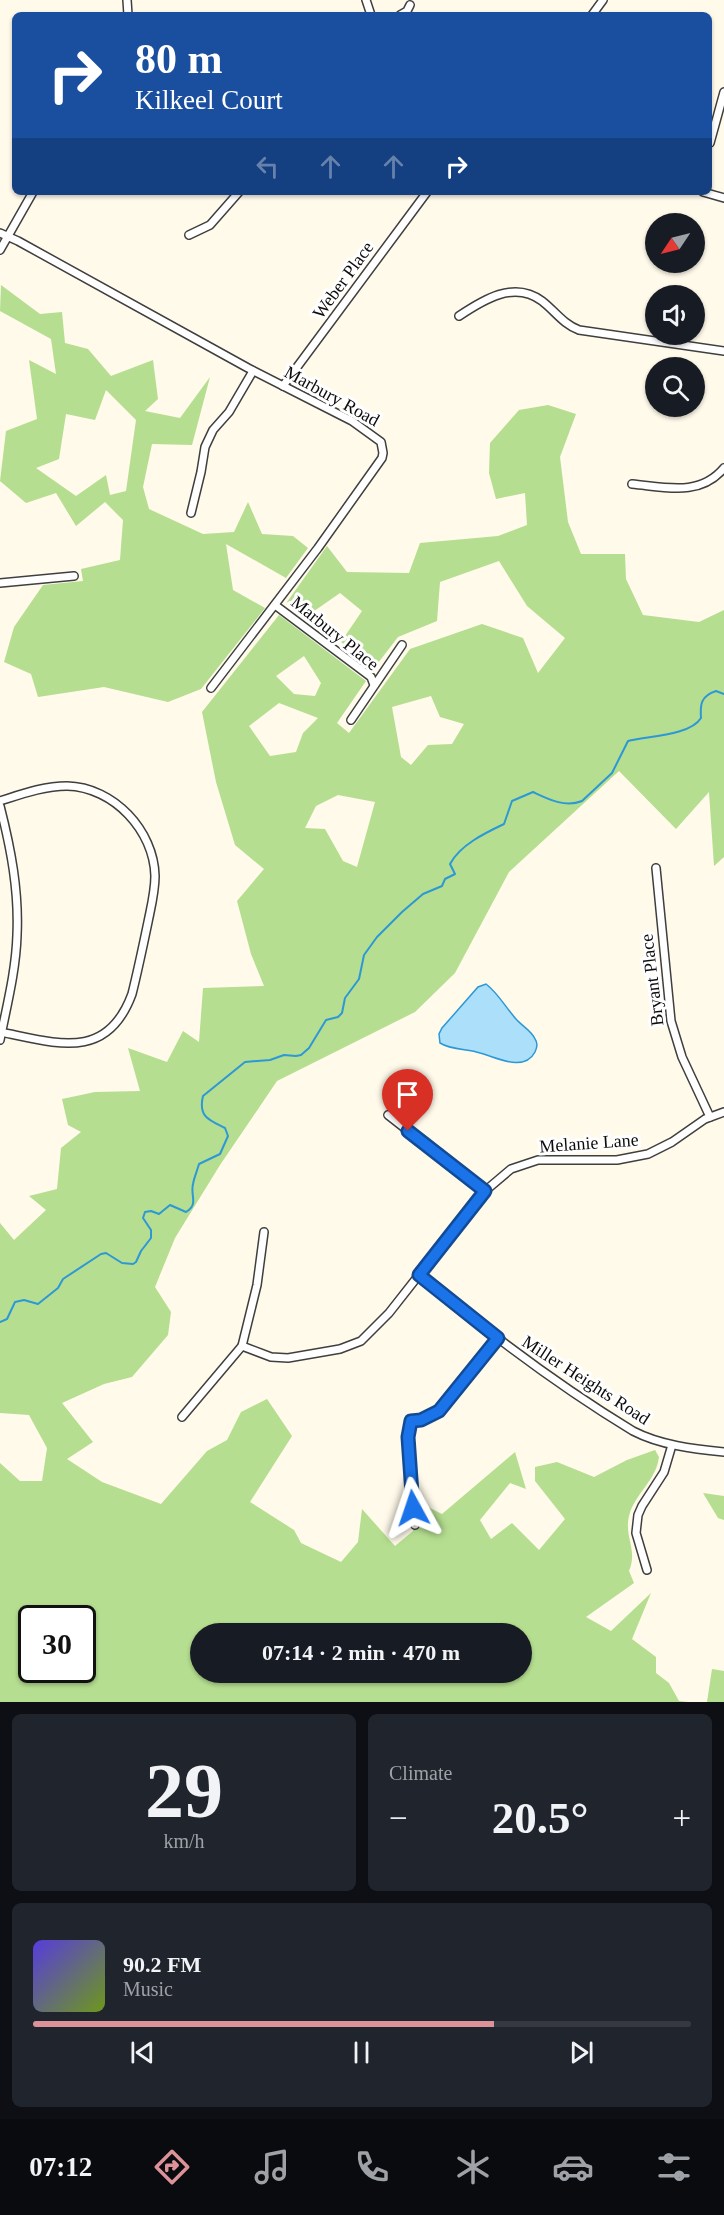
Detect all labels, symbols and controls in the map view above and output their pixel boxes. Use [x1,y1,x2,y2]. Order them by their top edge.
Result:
icon: right [36,36,114,114]
text: 80 m [135,36,223,82]
text: Kilkeel Court [135,85,283,115]
icon: left [251,150,284,183]
icon: ahead [314,150,347,183]
icon: ahead [377,150,410,183]
icon: right [440,150,473,183]
north arrow [645,213,705,273]
map controls [645,213,705,417]
street label: Weber Place [308,238,378,322]
button: sound [645,285,705,345]
button: search [645,357,705,417]
street label: Marbury Road [281,362,383,430]
street label: Marbury Place [287,592,383,674]
street label: Bryant Place [636,933,668,1027]
pin [382,1069,433,1131]
icon: arrive [391,1078,424,1111]
street label: Melanie Lane [539,1130,639,1156]
street label: Miller Heights Road [518,1331,654,1429]
position arrow [381,1476,445,1540]
speed limit sign: 30 [18,1605,96,1683]
text: 07:14 · 2 min · 470 m [262,1640,460,1665]
text: 29 [145,1747,223,1834]
text: Climate [389,1762,452,1784]
text: 20.5° [492,1793,588,1843]
text: − [389,1800,408,1836]
text: + [672,1800,691,1836]
text: km/h [163,1830,205,1852]
text: 90.2 FM [123,1952,201,1977]
text: Music [123,1978,173,2000]
icon: previous [126,2036,159,2069]
icon: pause [345,2036,378,2069]
icon: next [565,2036,598,2069]
icon: directions [151,2146,193,2188]
icon: music [251,2146,293,2188]
icon: phone [351,2146,393,2188]
icon: climate [452,2146,494,2188]
icon: car [552,2146,594,2188]
icon: filters [653,2146,695,2188]
text: 07:12 [29,2152,92,2182]

